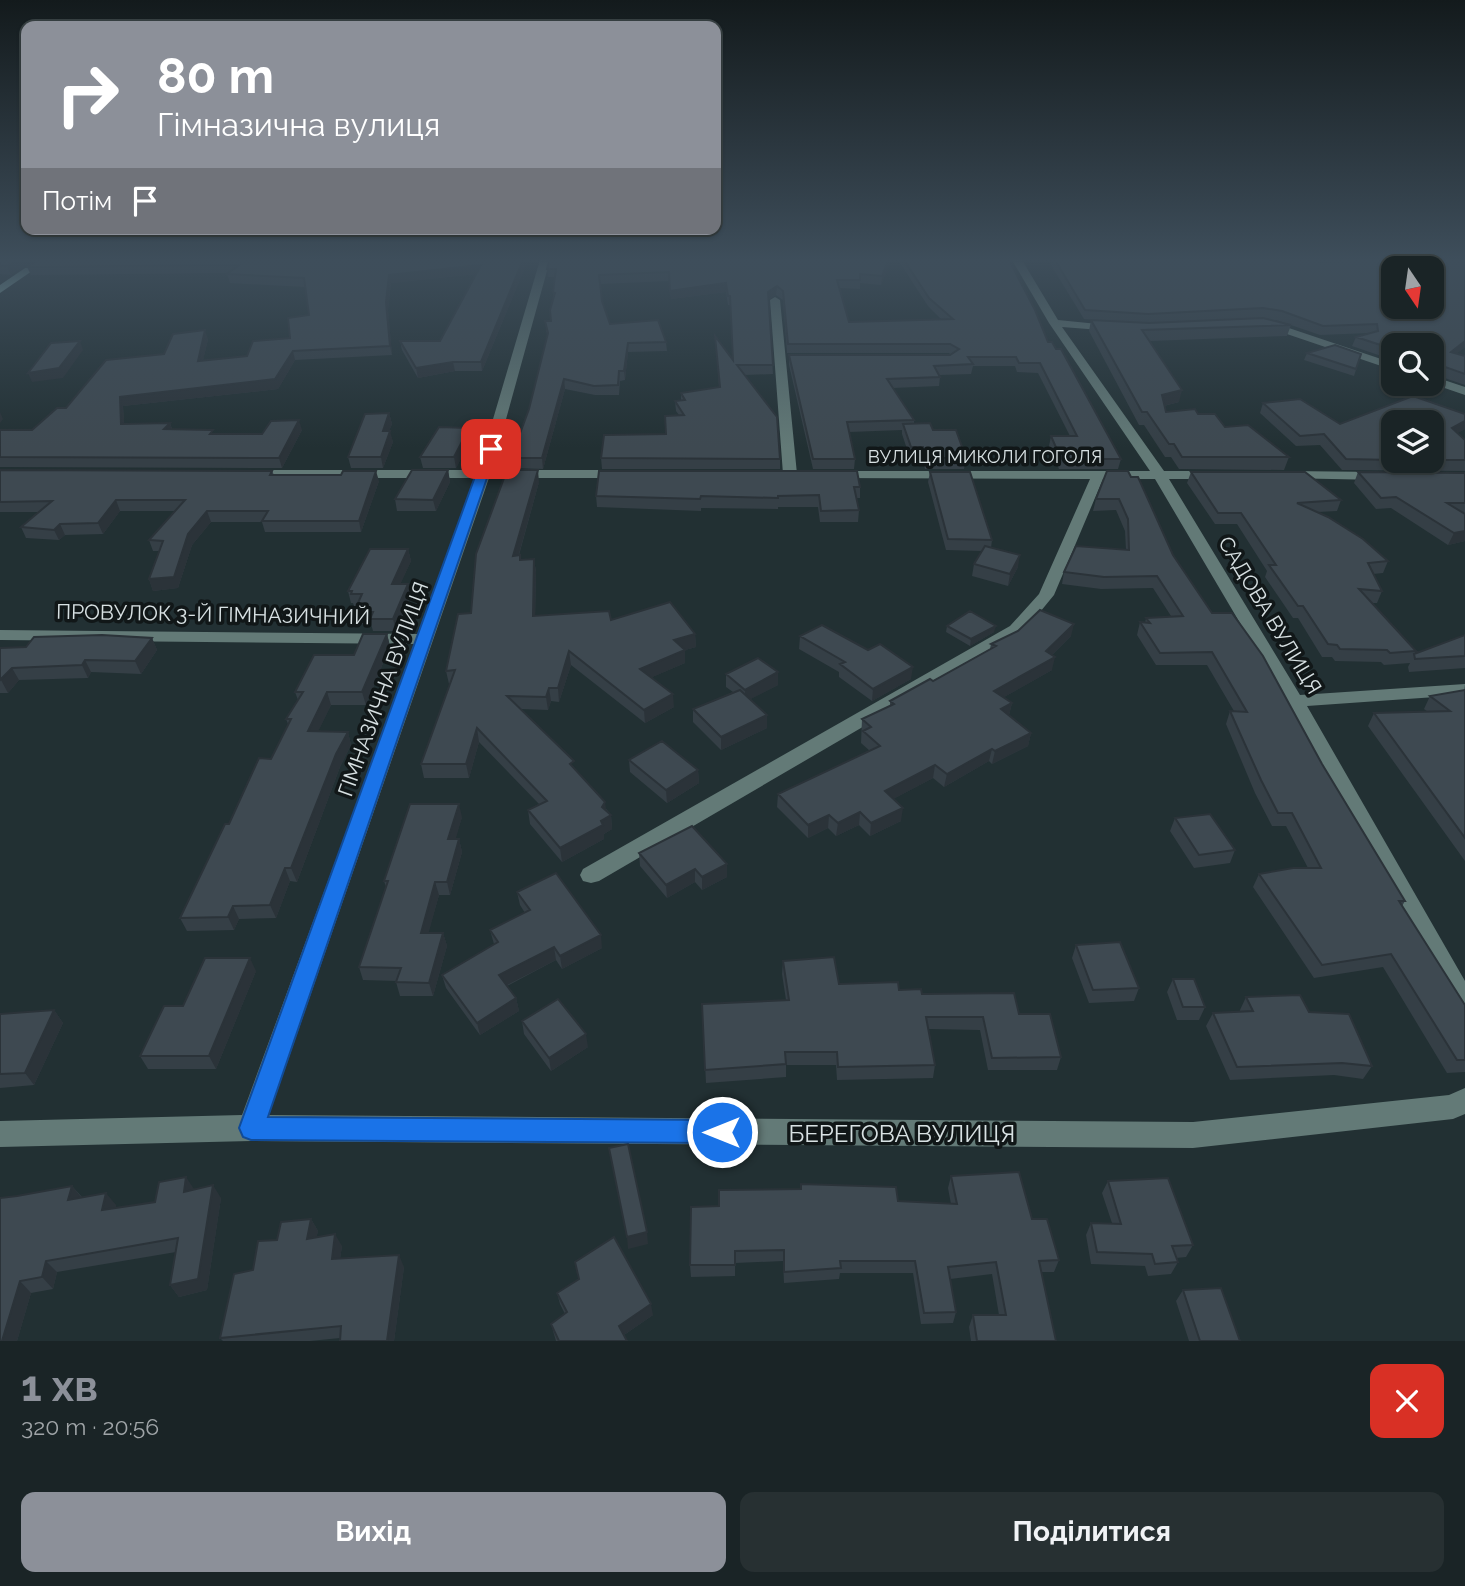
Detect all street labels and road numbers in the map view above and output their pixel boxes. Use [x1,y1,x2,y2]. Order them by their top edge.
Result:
street label: ВУЛИЦЯ МИКОЛИ ГОГОЛЯ [868,446,1102,467]
street label: САДОВА ВУЛИЦЯ [1213,532,1327,698]
street label: ГІМНАЗИЧНА ВУЛИЦЯ [333,578,433,800]
street label: ПРОВУЛОК 3-Й ГІМНАЗИЧНИЙ [56,599,370,629]
street label: БЕРЕГОВА ВУЛИЦЯ [789,1119,1015,1148]

